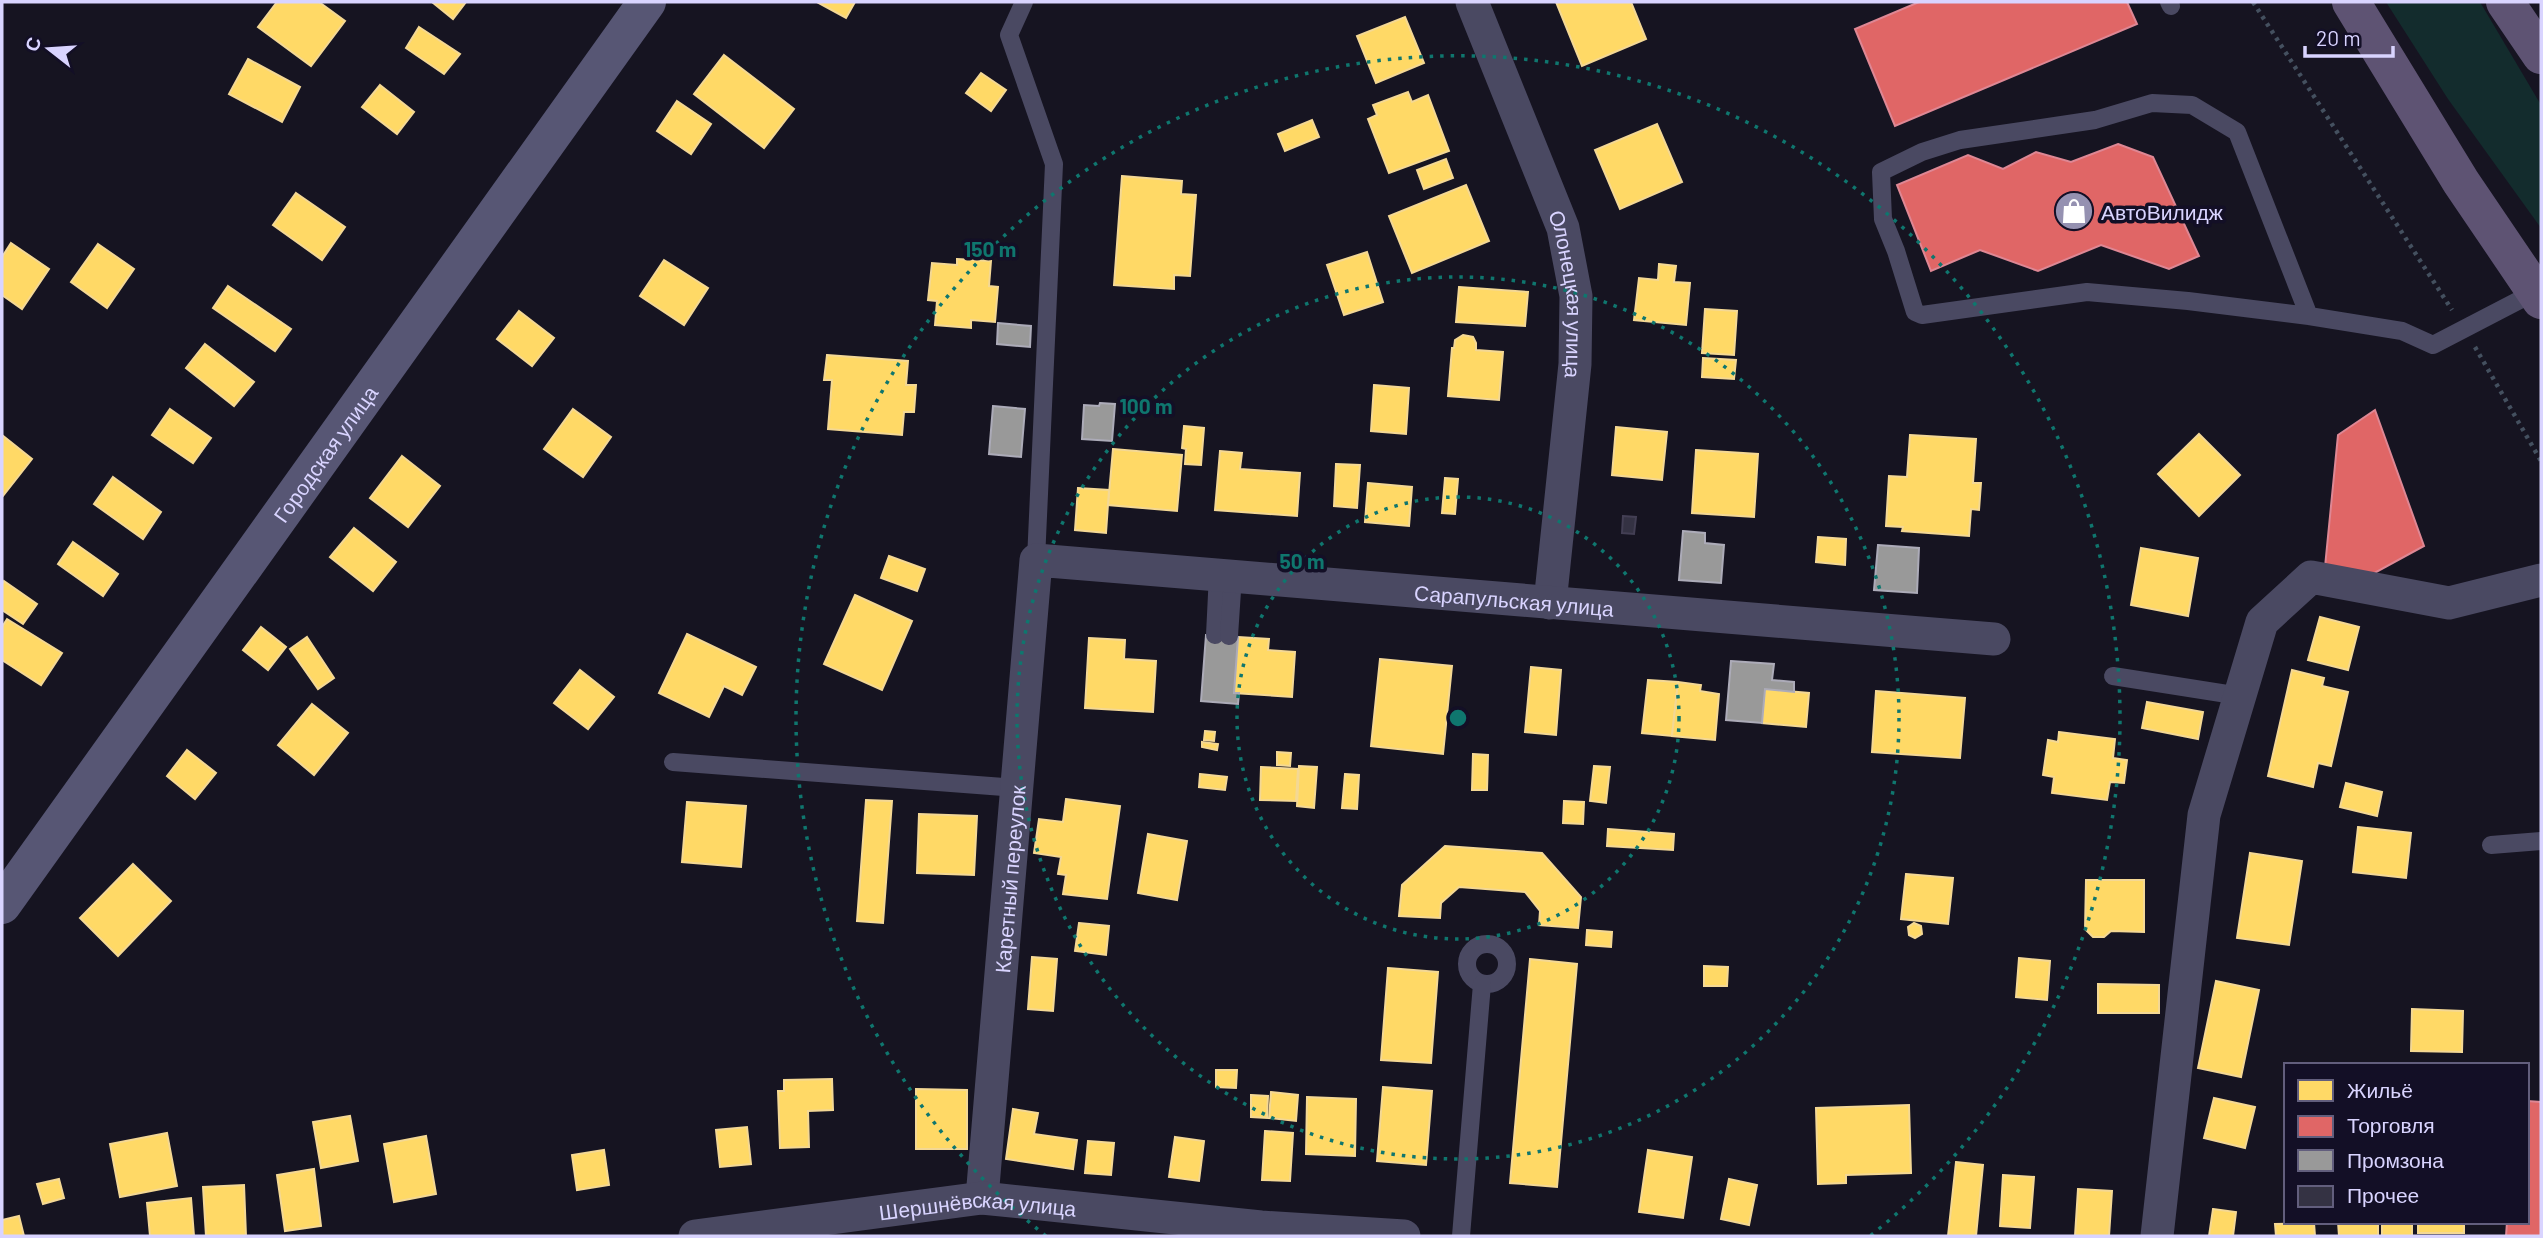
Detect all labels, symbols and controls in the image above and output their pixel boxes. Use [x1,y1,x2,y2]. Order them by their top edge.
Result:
north arrow [14,14,84,84]
scale bar [2305,14,2392,58]
text: 20 m [2316,25,2361,50]
text: С [19,34,45,54]
shop icon: АвтоВилидж [2053,190,2095,232]
place label: АвтоВилидж [2101,199,2223,224]
street label: Олонецкая улица [1544,206,1589,380]
text: 150 m [964,236,1016,261]
street label: Городская улица [267,380,382,527]
text: 100 m [1119,393,1173,418]
text: 50 m [1279,548,1325,573]
street label: Сарапульская улица [1413,579,1615,620]
centre of rings [1446,706,1470,730]
street label: Каретный переулок [989,783,1029,974]
legend [2284,1063,2529,1224]
text: Жильё [2347,1077,2413,1102]
text: Торговля [2347,1112,2435,1137]
text: Промзона [2347,1147,2444,1172]
text: Прочее [2347,1182,2419,1207]
street label: Шершнёвская улица [877,1186,1078,1224]

